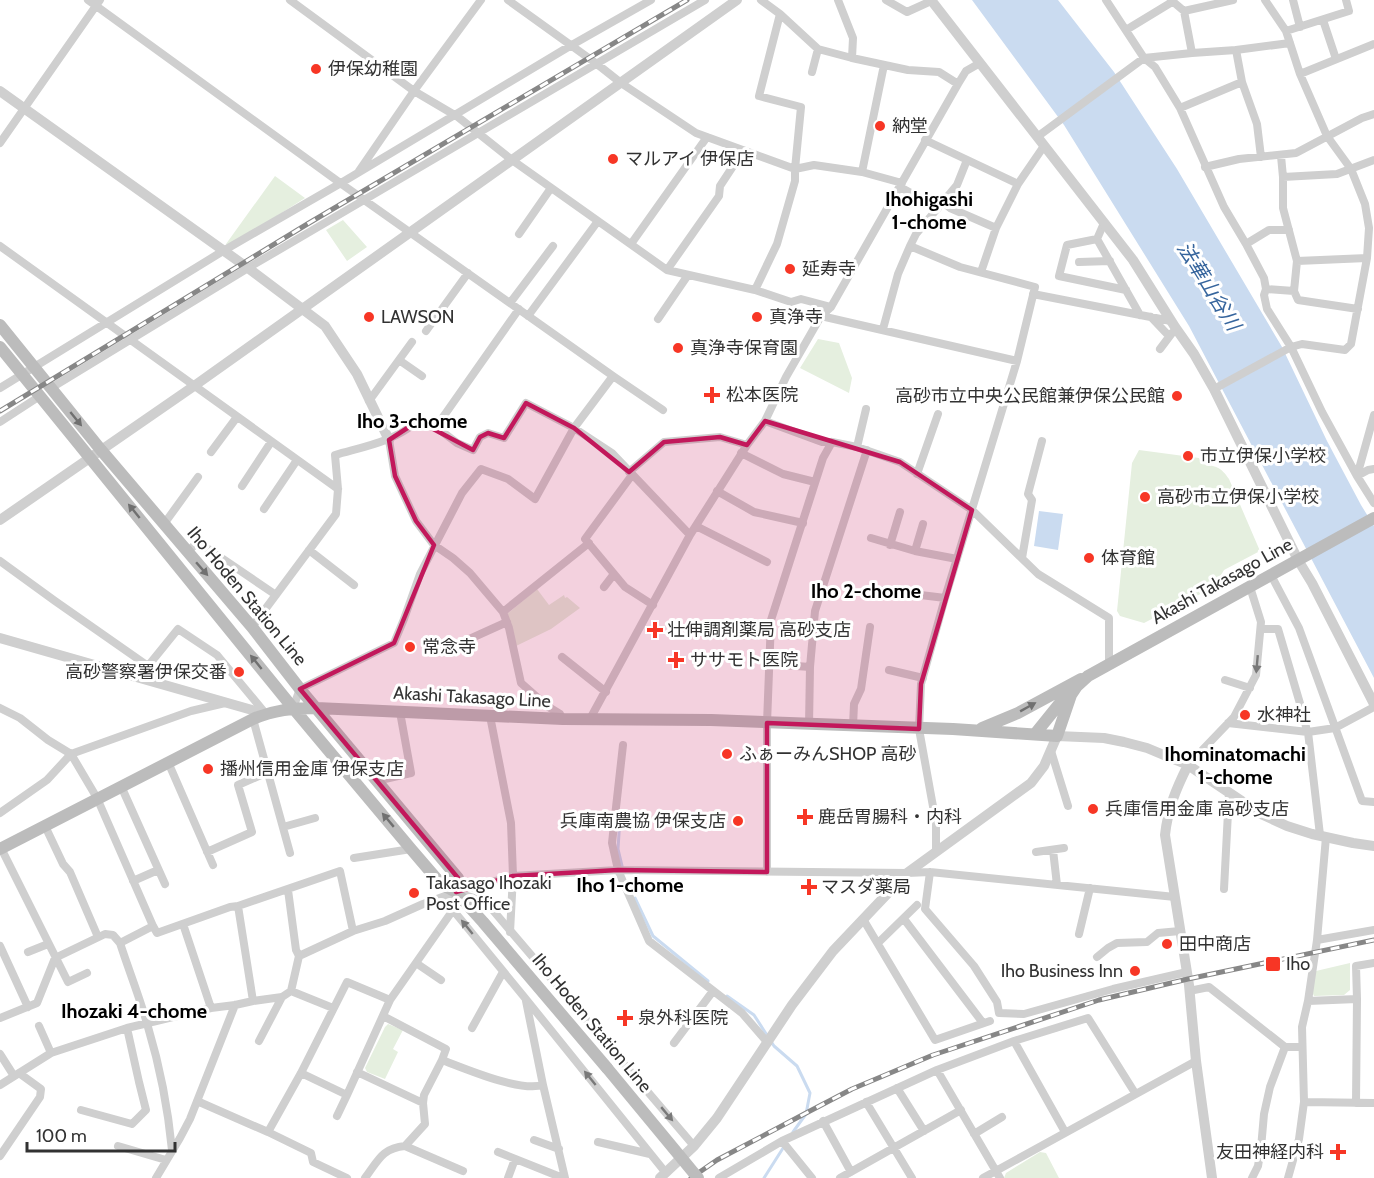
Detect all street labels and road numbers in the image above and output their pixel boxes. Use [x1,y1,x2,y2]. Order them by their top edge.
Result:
street label: Iho Hoden Station Line [182,522,312,670]
street label: Akashi Takasago Line [1148,533,1296,629]
street label: Akashi Takasago Line [393,682,551,712]
street label: Iho Hoden Station Line [527,949,657,1097]

